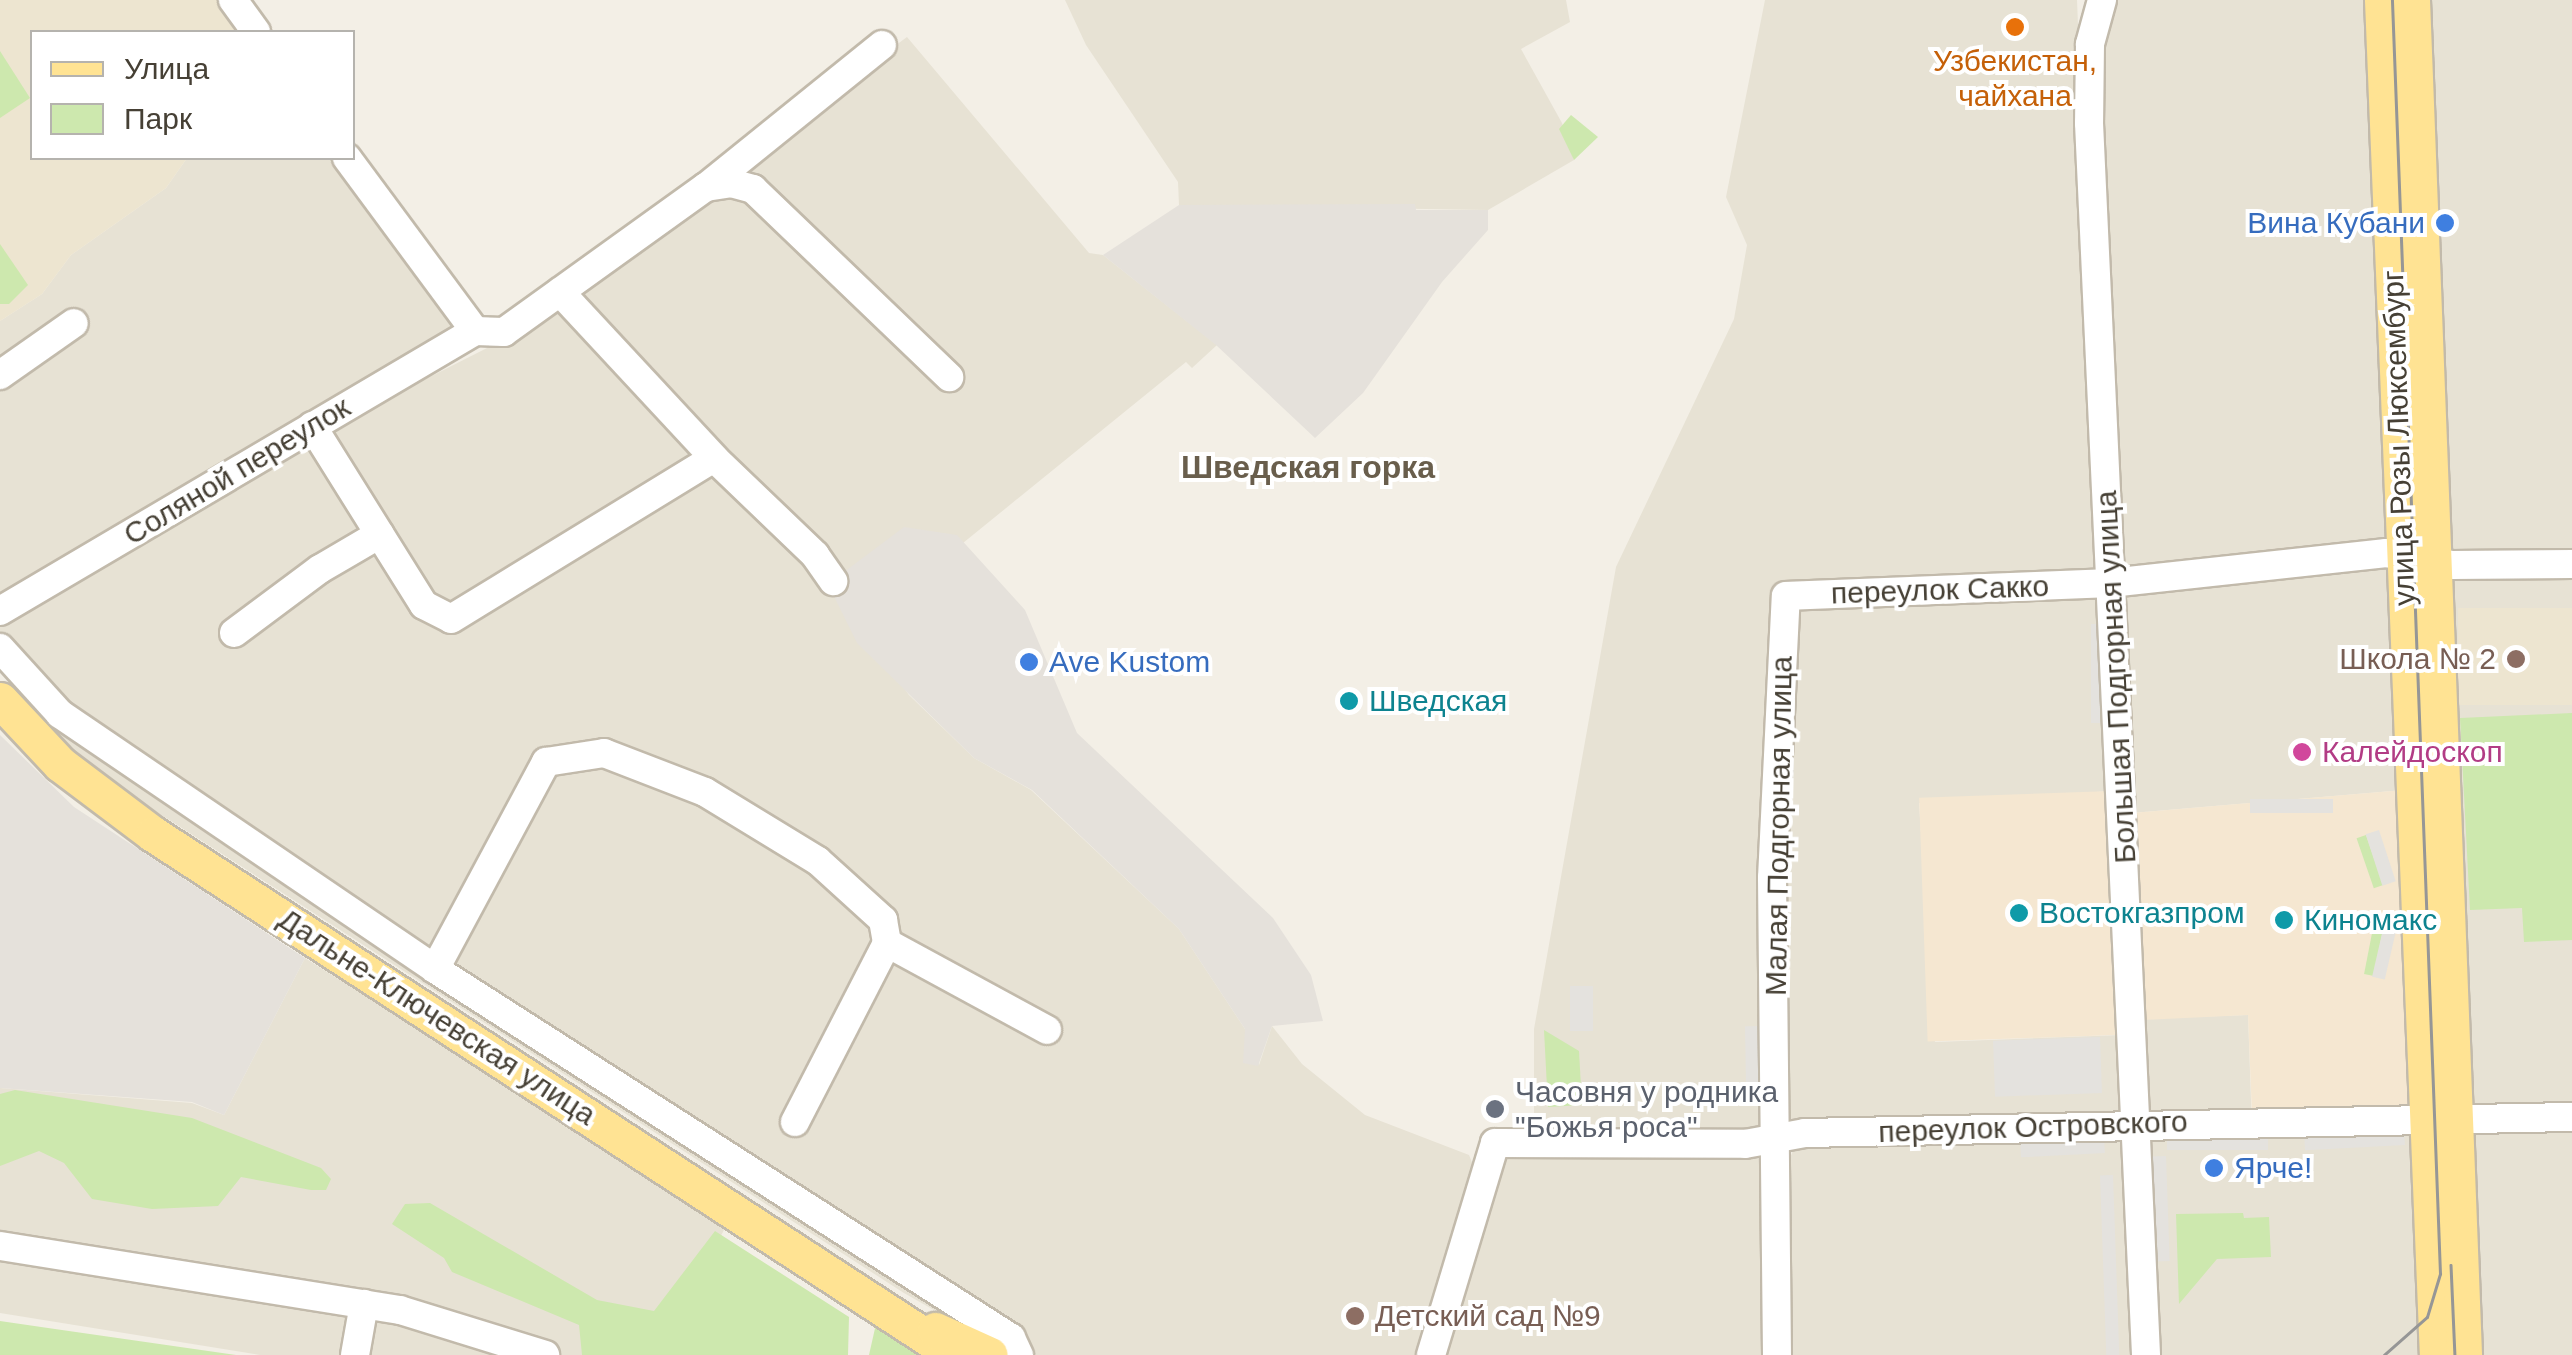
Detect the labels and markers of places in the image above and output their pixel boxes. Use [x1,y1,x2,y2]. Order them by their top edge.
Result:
marker: Узбекистан, чайхана [2004,16,2026,38]
place label: Узбекистан, чайхана [1933,43,2097,114]
place label: Вина Кубани [2247,205,2425,241]
marker: Вина Кубани [2434,212,2456,234]
place label: Школа № 2 [2339,641,2496,677]
place label: Ave Kustom [1049,644,1210,680]
marker: Школа № 2 [2505,648,2527,670]
marker: Ave Kustom [1018,651,1040,673]
place label: Шведская [1369,683,1507,719]
marker: Шведская [1338,690,1360,712]
place label: Калейдоскоп [2322,734,2503,770]
marker: Калейдоскоп [2291,741,2313,763]
place label: Востокгазпром [2039,895,2245,931]
marker: Востокгазпром [2008,902,2030,924]
place label: Киномакс [2304,902,2437,938]
marker: Киномакс [2273,909,2295,931]
place label: Часовня у родника "Божья роса" [1515,1074,1778,1144]
marker: Часовня у родника "Божья роса" [1484,1098,1506,1120]
place label: Ярче! [2234,1150,2312,1186]
marker: Ярче! [2203,1157,2225,1179]
place label: Детский сад №9 [1375,1298,1601,1334]
marker: Детский сад №9 [1344,1305,1366,1327]

